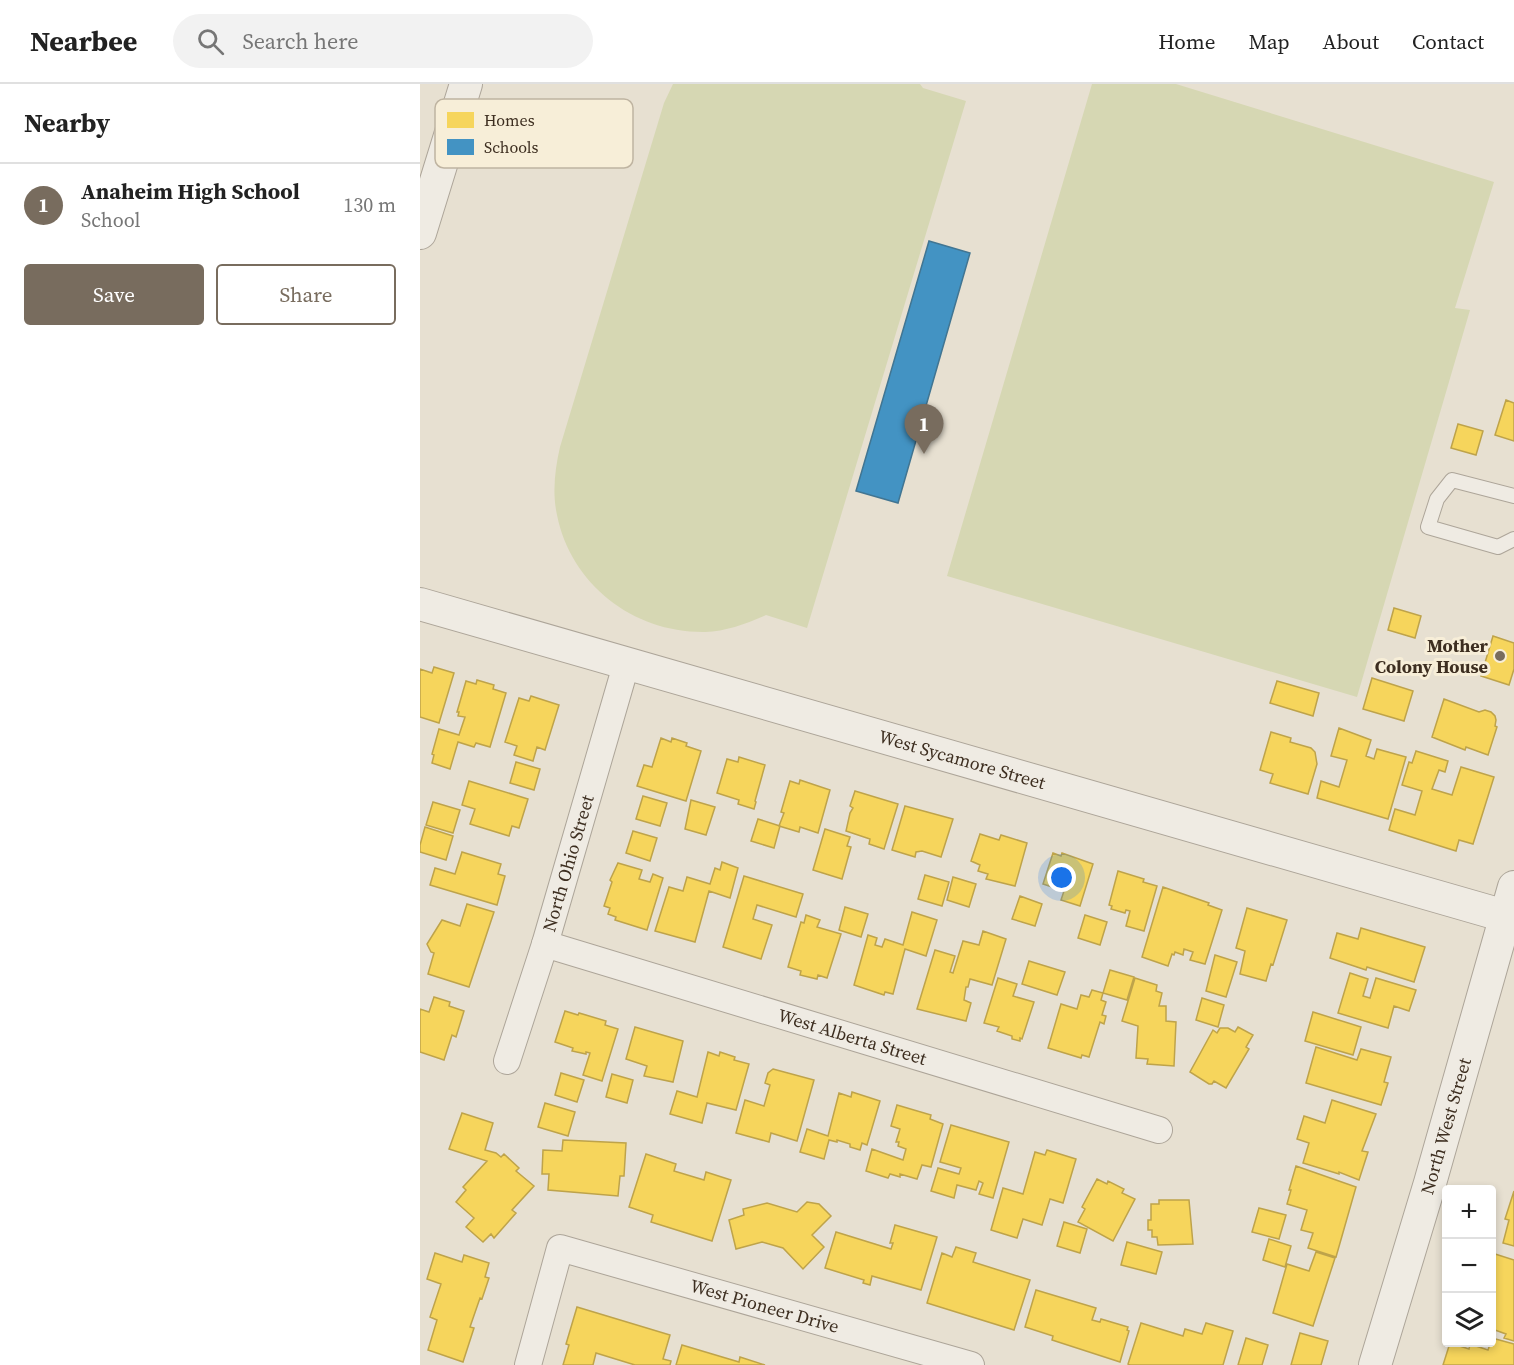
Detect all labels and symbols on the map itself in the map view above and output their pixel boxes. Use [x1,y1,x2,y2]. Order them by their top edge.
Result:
legend [435,99,633,168]
text: Homes [484,109,535,131]
text: Schools [484,136,539,158]
pin: 1 [904,404,944,454]
place label: Mother Colony House [1375,633,1489,679]
marker: Mother Colony House [1493,649,1507,663]
street label: West Sycamore Street [876,724,1049,795]
street label: North Ohio Street [536,792,600,935]
your location [1047,863,1076,892]
street label: West Alberta Street [775,1002,930,1071]
street label: North West Street [1414,1055,1477,1198]
street label: West Pioneer Drive [687,1273,842,1339]

